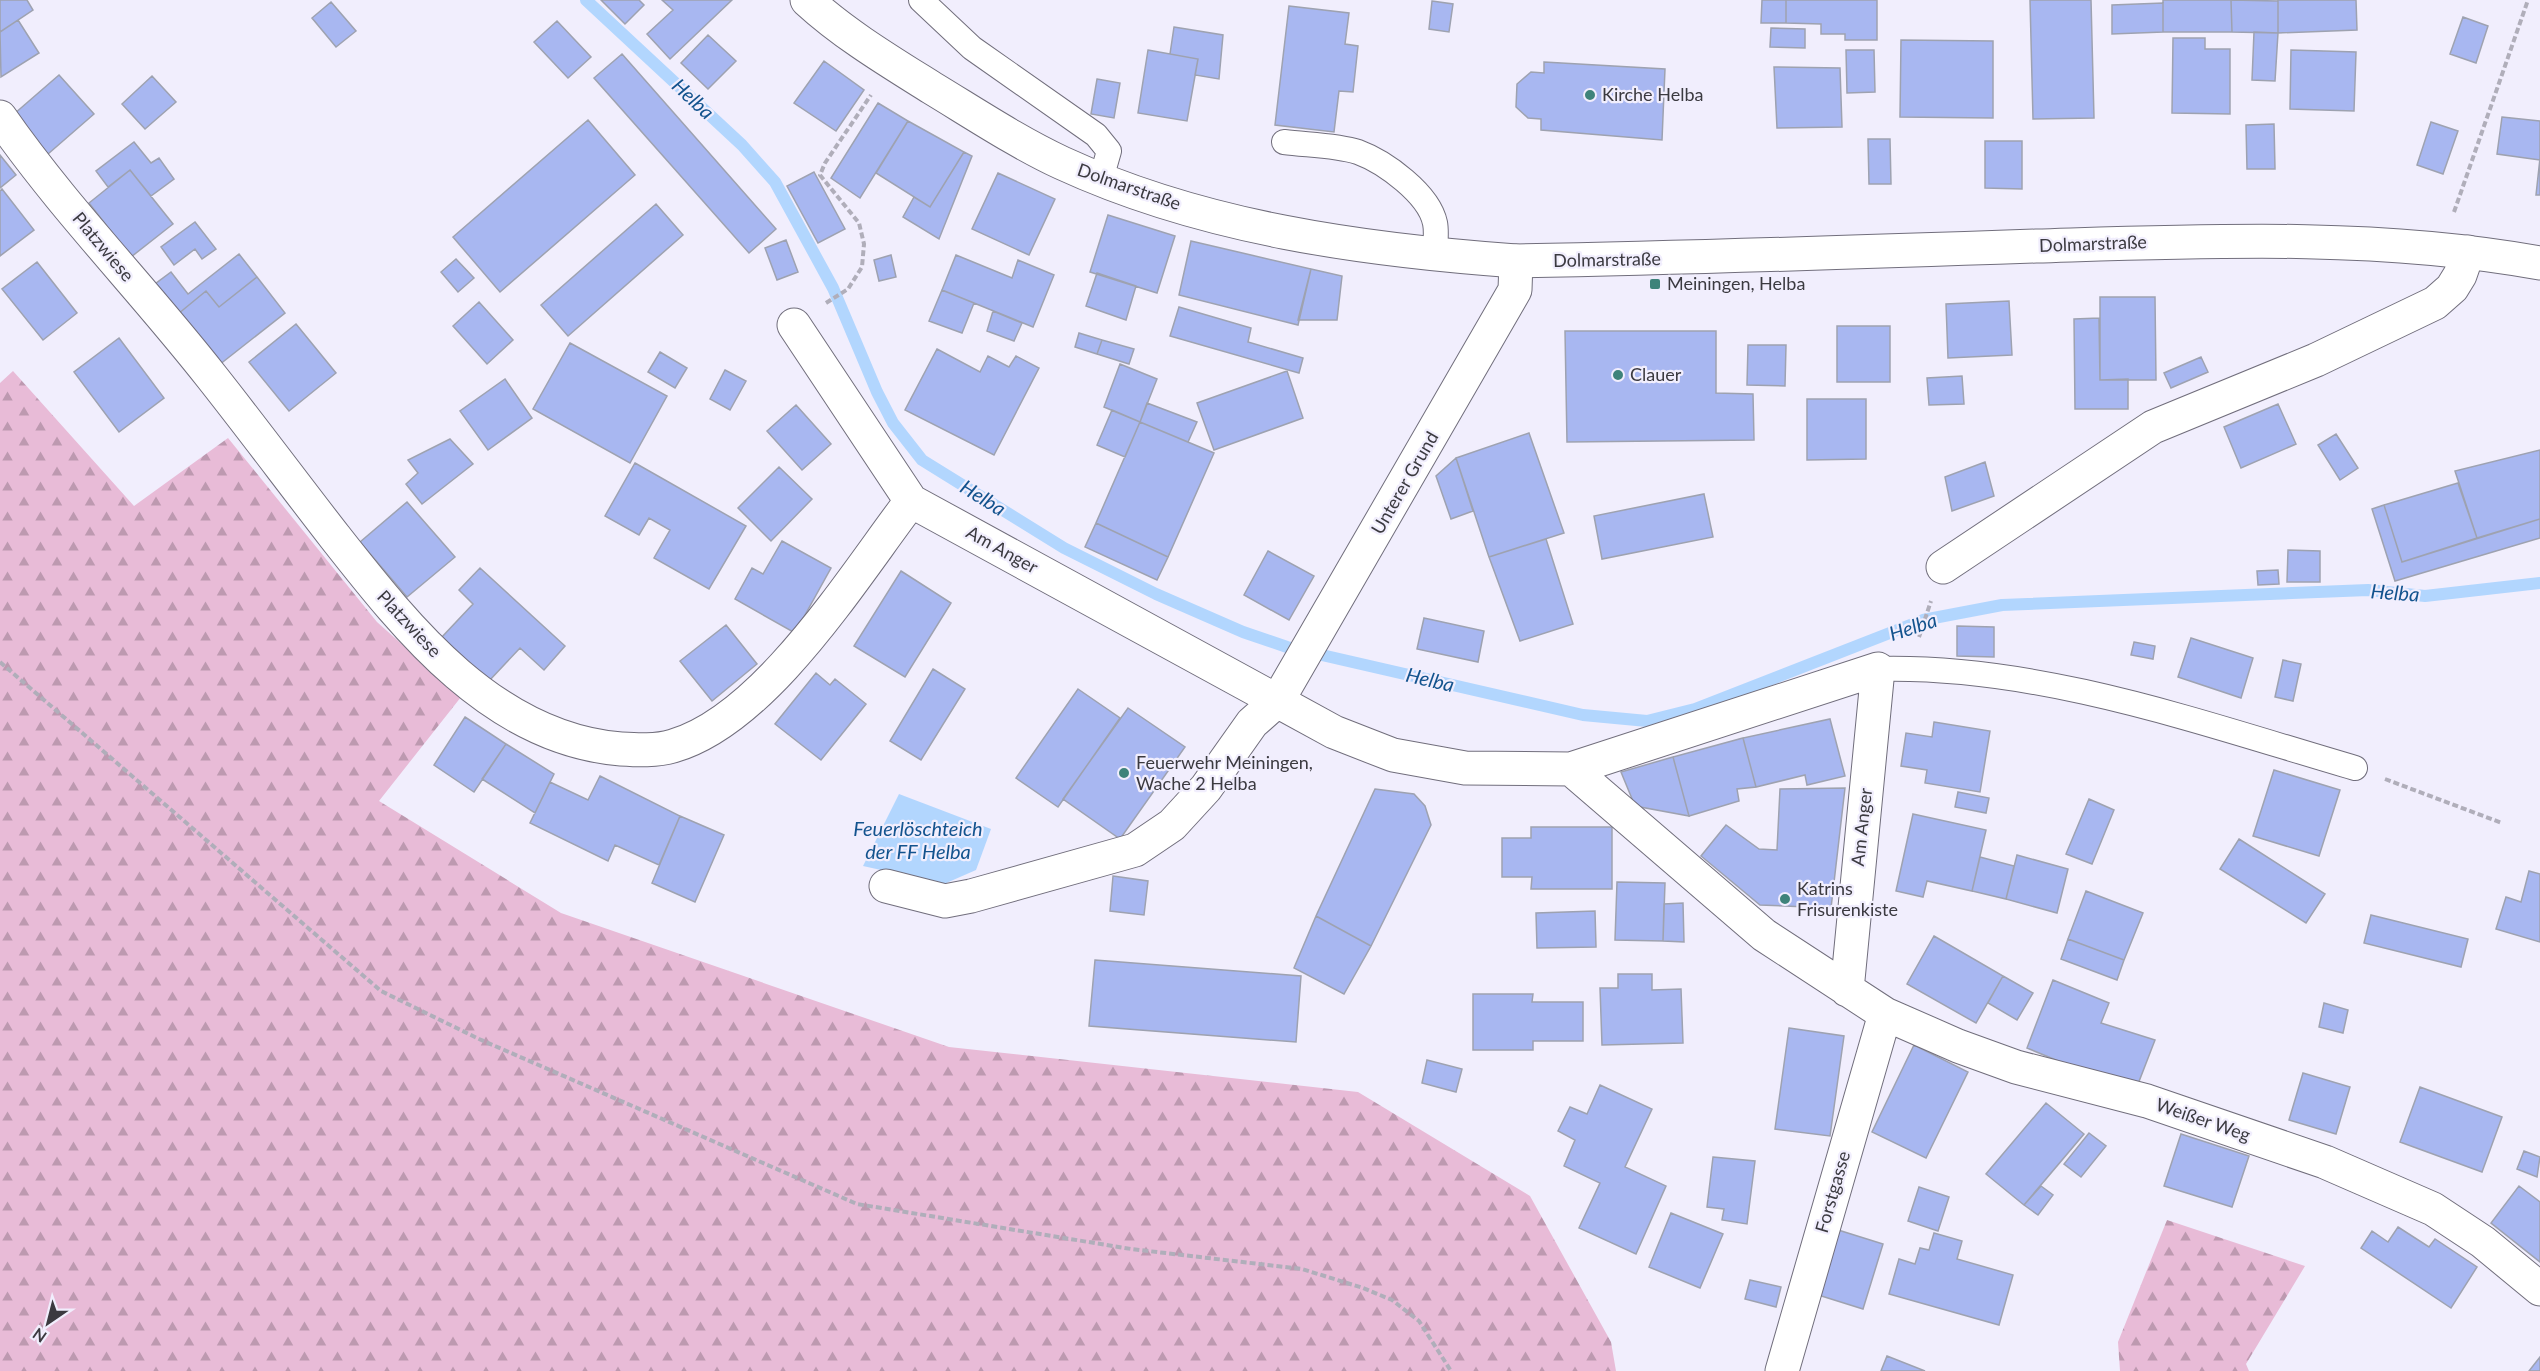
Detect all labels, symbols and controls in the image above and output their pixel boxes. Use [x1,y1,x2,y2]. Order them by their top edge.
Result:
water label: Helba [668,73,720,124]
place label: Kirche Helba [1602,83,1703,105]
marker: Kirche Helba [1583,88,1597,102]
street label: Dolmarstraße [1075,158,1184,214]
street label: Platzwiese [68,207,139,285]
street label: Dolmarstraße [2039,230,2147,256]
street label: Dolmarstraße [1553,247,1661,271]
place label: Meiningen, Helba [1667,272,1805,294]
marker: Meiningen, Helba [1648,277,1662,291]
place label: Clauer [1630,363,1682,385]
marker: Clauer [1611,368,1625,382]
street label: Unterer Grund [1366,427,1442,538]
water label: Helba [956,474,1011,520]
street label: Am Anger [963,520,1043,578]
water label: Helba [2370,578,2420,606]
street label: Platzwiese [373,585,446,661]
water label: Helba [1886,607,1940,645]
water label: Helba [1404,662,1457,696]
place label: Feuerwehr Meiningen, Wache 2 Helba [1136,751,1313,794]
marker: Feuerwehr Meiningen, Wache 2 Helba [1117,766,1131,780]
street label: Am Anger [1846,786,1876,867]
water label: Feuerlöschteich der FF Helba [853,816,983,863]
place label: Katrins Frisurenkiste [1797,877,1898,920]
marker: Katrins Frisurenkiste [1778,892,1792,906]
street label: Weißer Weg [2153,1093,2253,1145]
street label: Forstgasse [1810,1148,1854,1235]
north arrow [18,1293,78,1353]
text: N [29,1324,50,1347]

